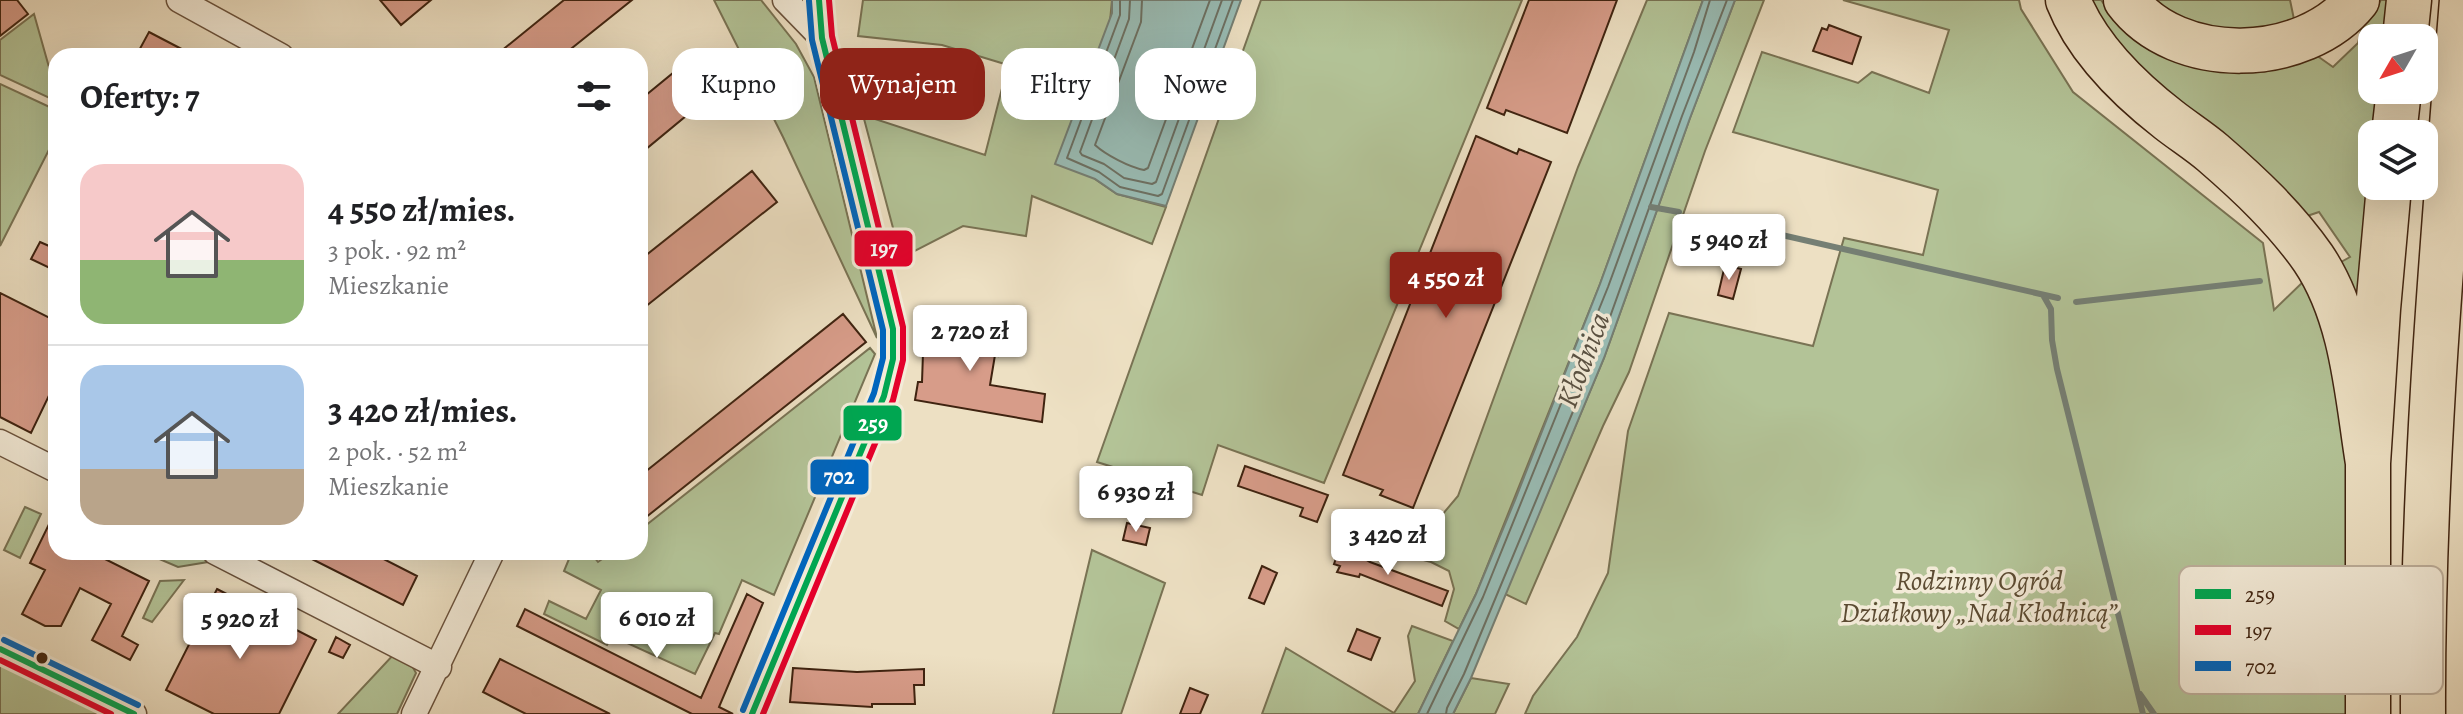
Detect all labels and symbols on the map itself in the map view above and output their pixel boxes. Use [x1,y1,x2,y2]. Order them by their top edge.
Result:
north arrow [2358,24,2438,104]
pin: 5 940 zł [1646,214,1812,282]
line badge: 197 [853,229,914,268]
text: 197 [870,234,898,264]
pin: 4 550 zł [1363,252,1529,320]
pin: 2 720 zł [887,305,1053,373]
water label: Kłodnica [1547,307,1619,413]
line badge: 259 [842,404,903,442]
text: 259 [858,409,888,439]
line badge: 702 [809,458,870,496]
text: 702 [823,462,855,492]
pin: 6 930 zł [1053,466,1219,534]
pin: 3 420 zł [1305,509,1471,577]
park label: Rodzinny Ogród Działkowy „Nad Kłodnicą” [1840,562,2118,632]
legend [2179,566,2443,694]
text: 259 [2245,580,2275,610]
pin: 6 010 zł [574,592,740,660]
pin: 5 920 zł [157,593,323,661]
text: 197 [2245,616,2273,646]
unlabelled marker [34,650,50,666]
text: 702 [2245,652,2276,682]

